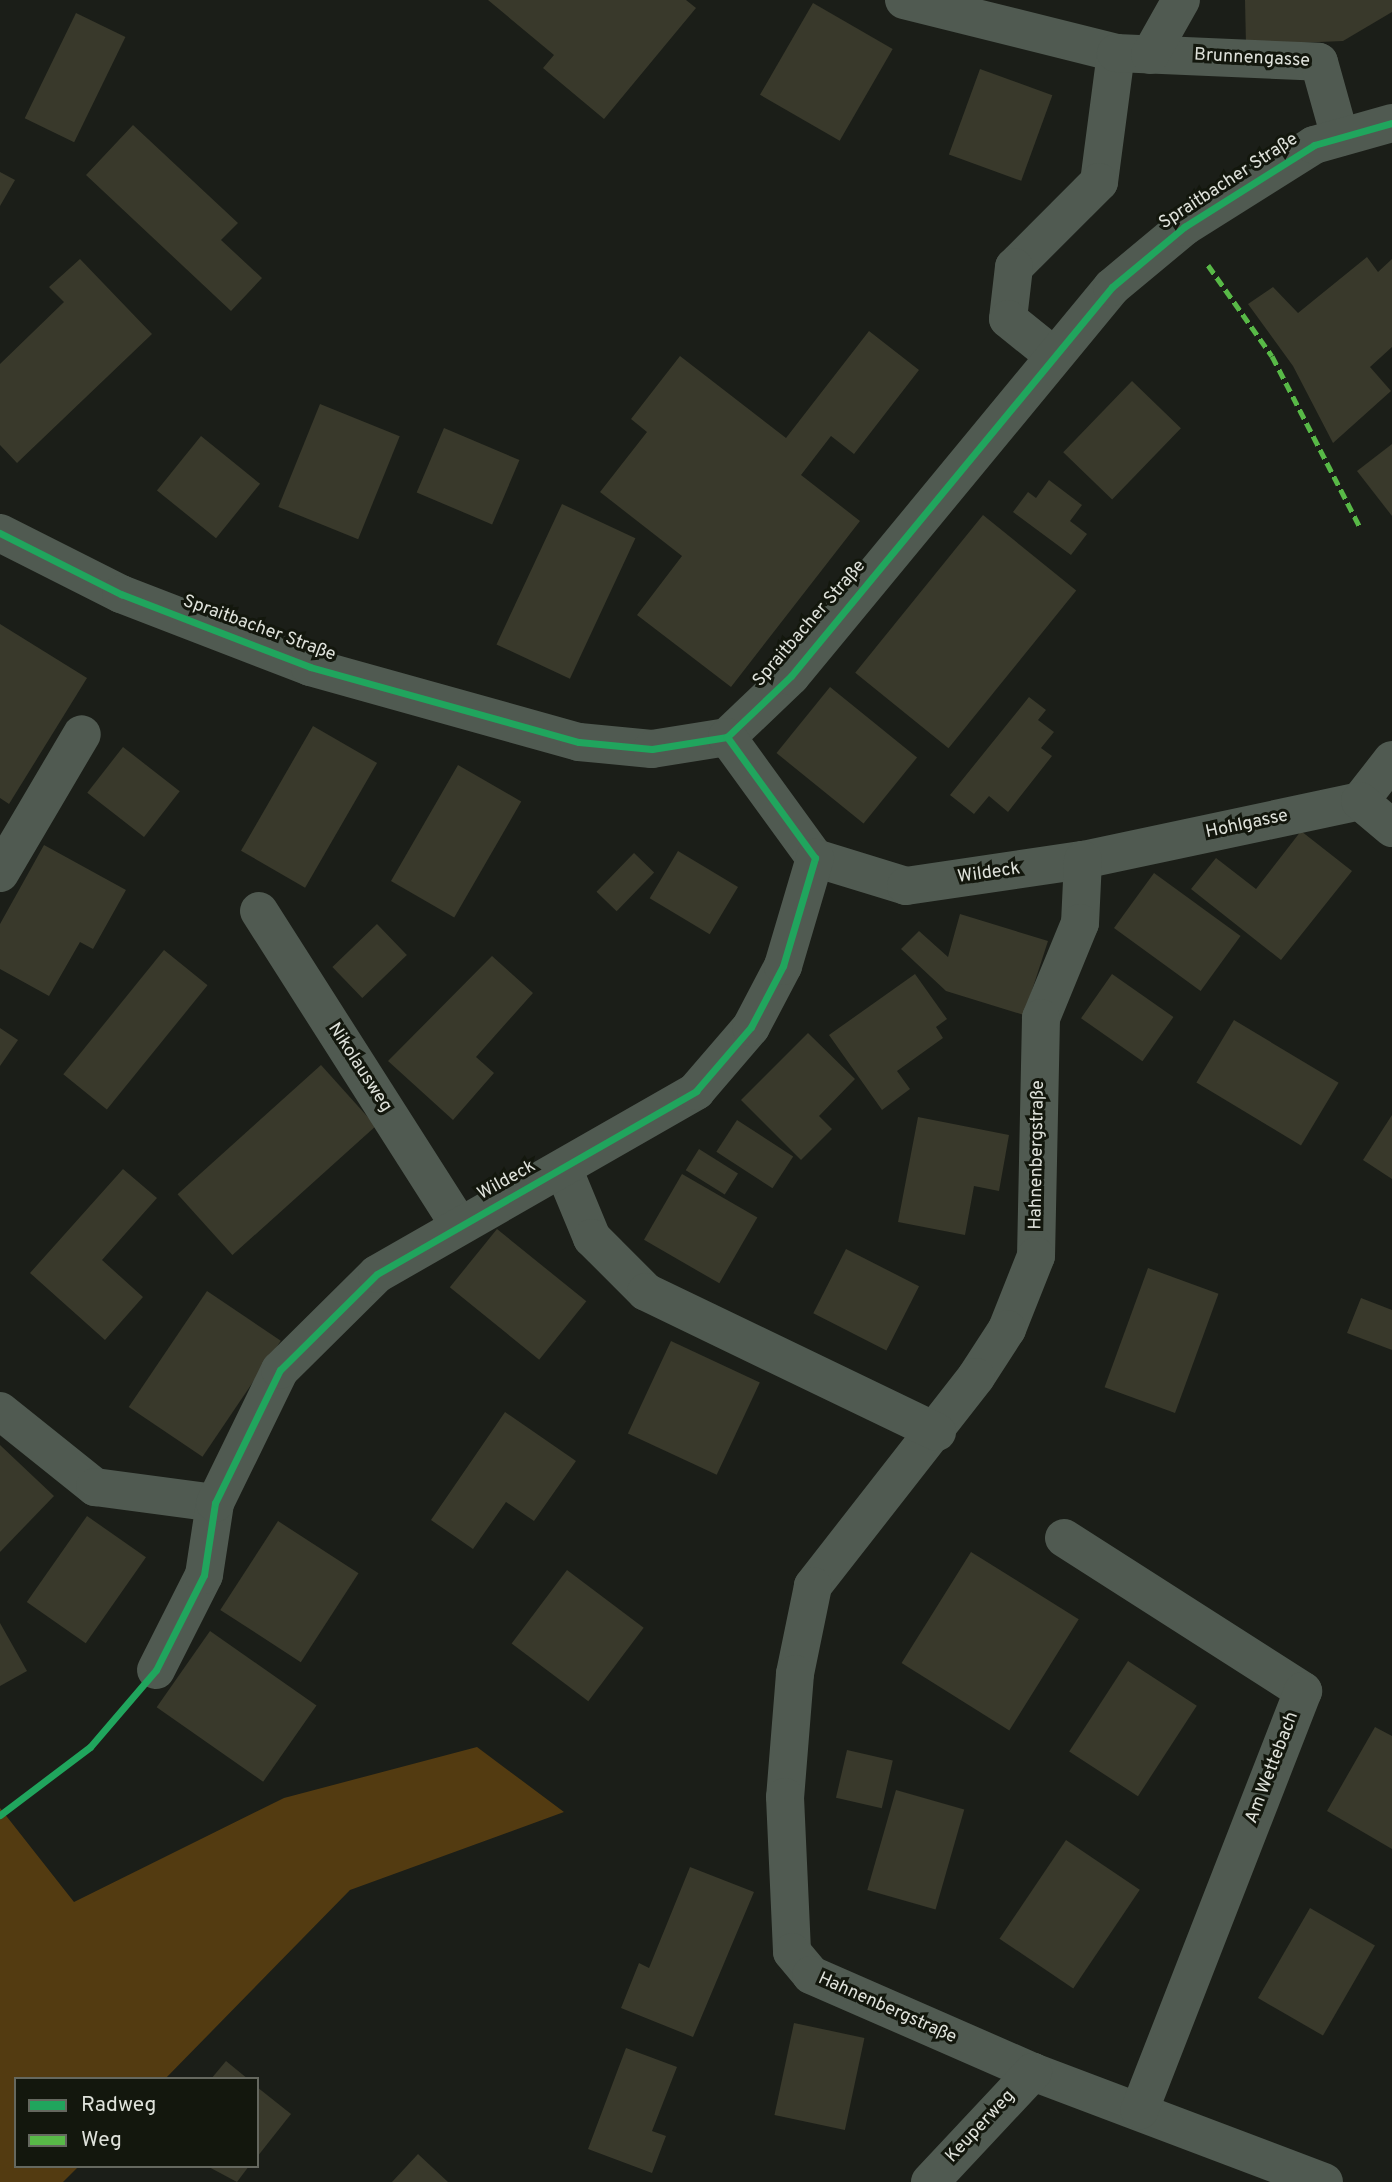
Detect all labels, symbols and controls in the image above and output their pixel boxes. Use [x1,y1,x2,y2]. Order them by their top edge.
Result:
street label: Brunnengasse [1193,45,1311,73]
street label: Spraitbacher Straße [1156,129,1302,235]
street label: Spraitbacher Straße [749,556,871,692]
street label: Spraitbacher Straße [180,591,338,667]
street label: Hohlgasse [1204,806,1290,844]
street label: Wildeck [956,859,1022,889]
street label: Nikolausweg [322,1019,396,1117]
street label: Hahnenbergstraße [1026,1080,1050,1230]
street label: Wildeck [474,1156,540,1206]
street label: Am Wettebach [1242,1709,1304,1827]
street label: Hahnenbergstraße [814,1969,960,2049]
legend [14,2077,259,2168]
street label: Keuperweg [942,2086,1020,2168]
text: Radweg [81,2092,156,2119]
text: Weg [81,2127,122,2154]

